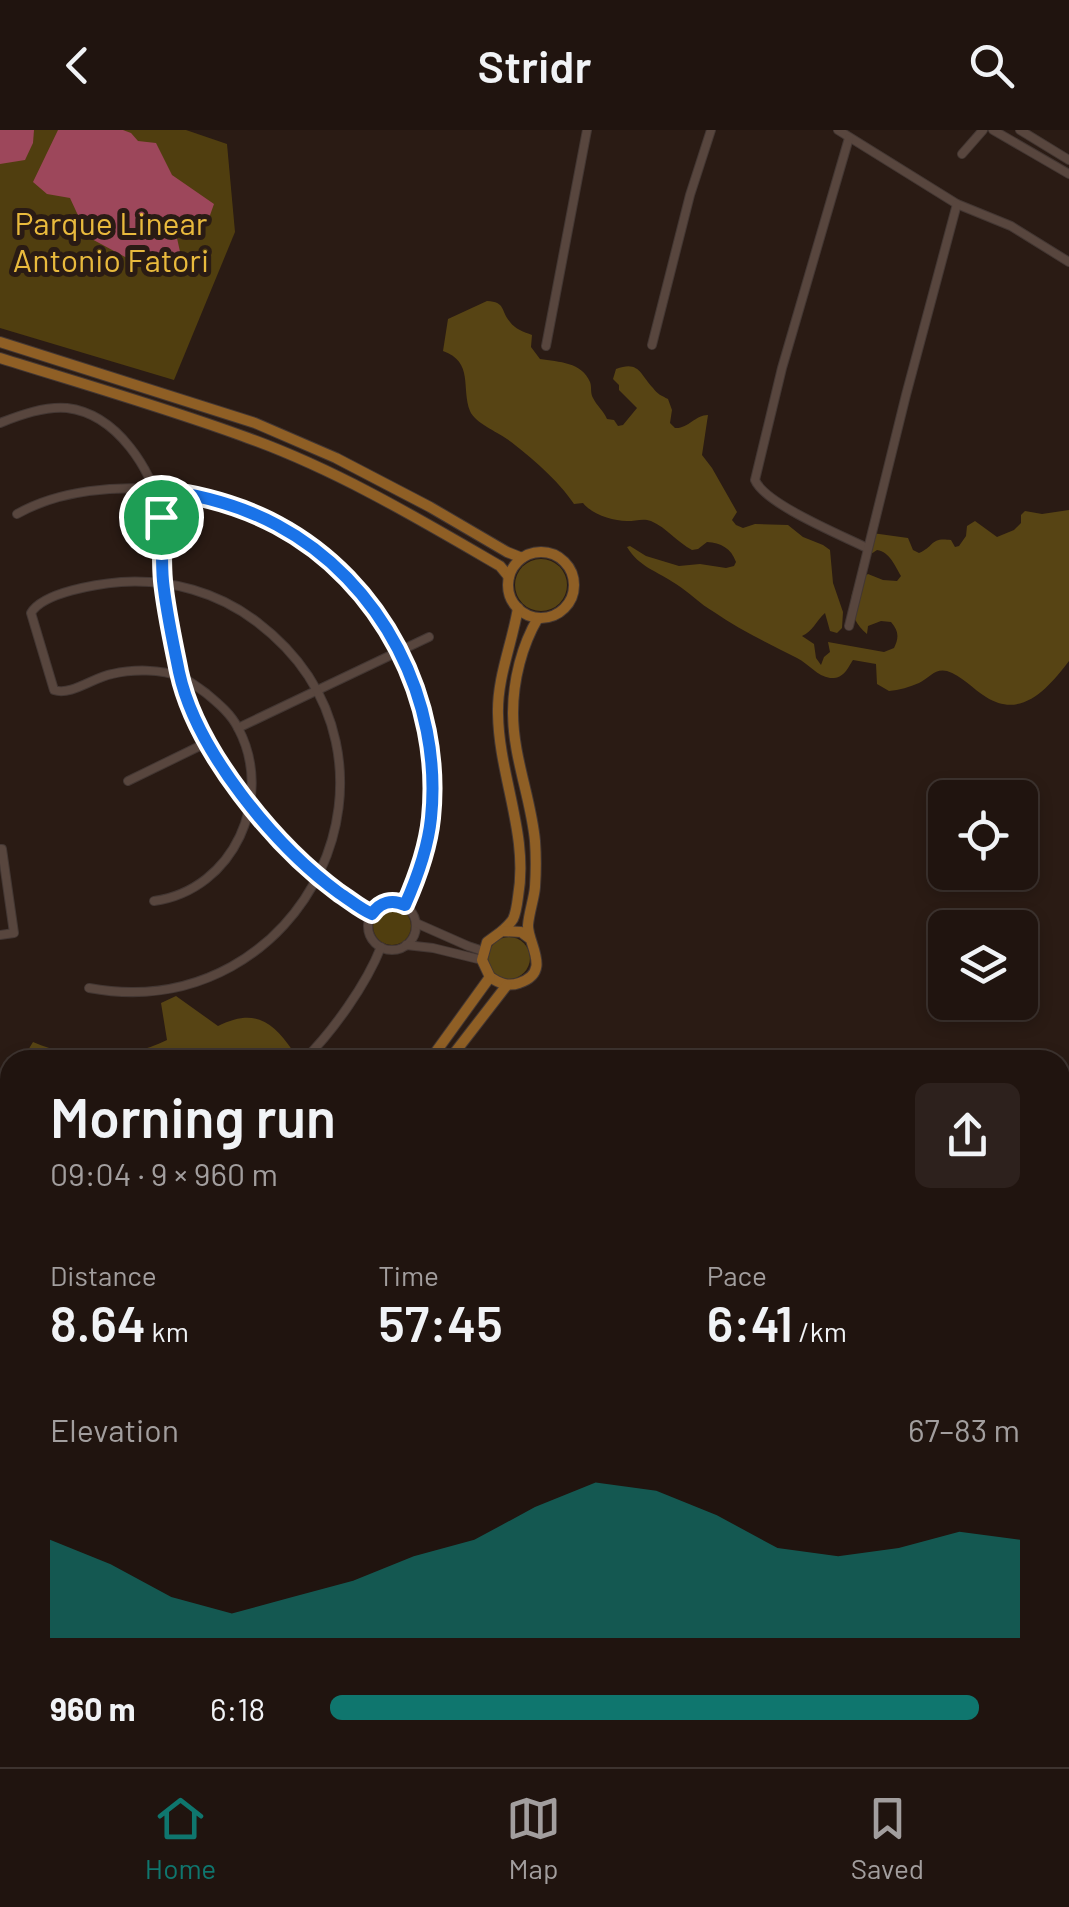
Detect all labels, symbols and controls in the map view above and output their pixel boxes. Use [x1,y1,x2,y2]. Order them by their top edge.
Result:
icon: back [50,38,105,93]
text: Stridr [478,38,591,92]
icon: search [964,38,1019,93]
park label: Parque Linear Antonio Fatori [13,203,209,278]
pin [119,475,204,560]
icon: arrive [134,490,189,545]
map controls [928,780,1038,1020]
button: locate [928,780,1038,890]
button: layers [928,910,1038,1020]
text: Morning run [50,1083,336,1149]
button: share [915,1083,1020,1188]
text: 09:04 · 9 × 960 m [50,1154,278,1192]
text: Distance [50,1258,157,1292]
text: Time [378,1258,439,1292]
text: Pace [707,1258,767,1292]
text: 8.64 [50,1292,146,1352]
text: 57:45 [378,1292,503,1352]
text: 6:41 [707,1292,793,1352]
text: km [146,1314,189,1348]
text: /km [793,1314,847,1348]
text: Elevation [50,1410,179,1448]
text: 67–83 m [908,1410,1020,1448]
text: 960 m [50,1689,136,1727]
text: 6:18 [210,1689,265,1727]
tab: Home [145,1791,216,1885]
tab: Map [506,1791,561,1885]
tab: Saved [851,1791,924,1885]

